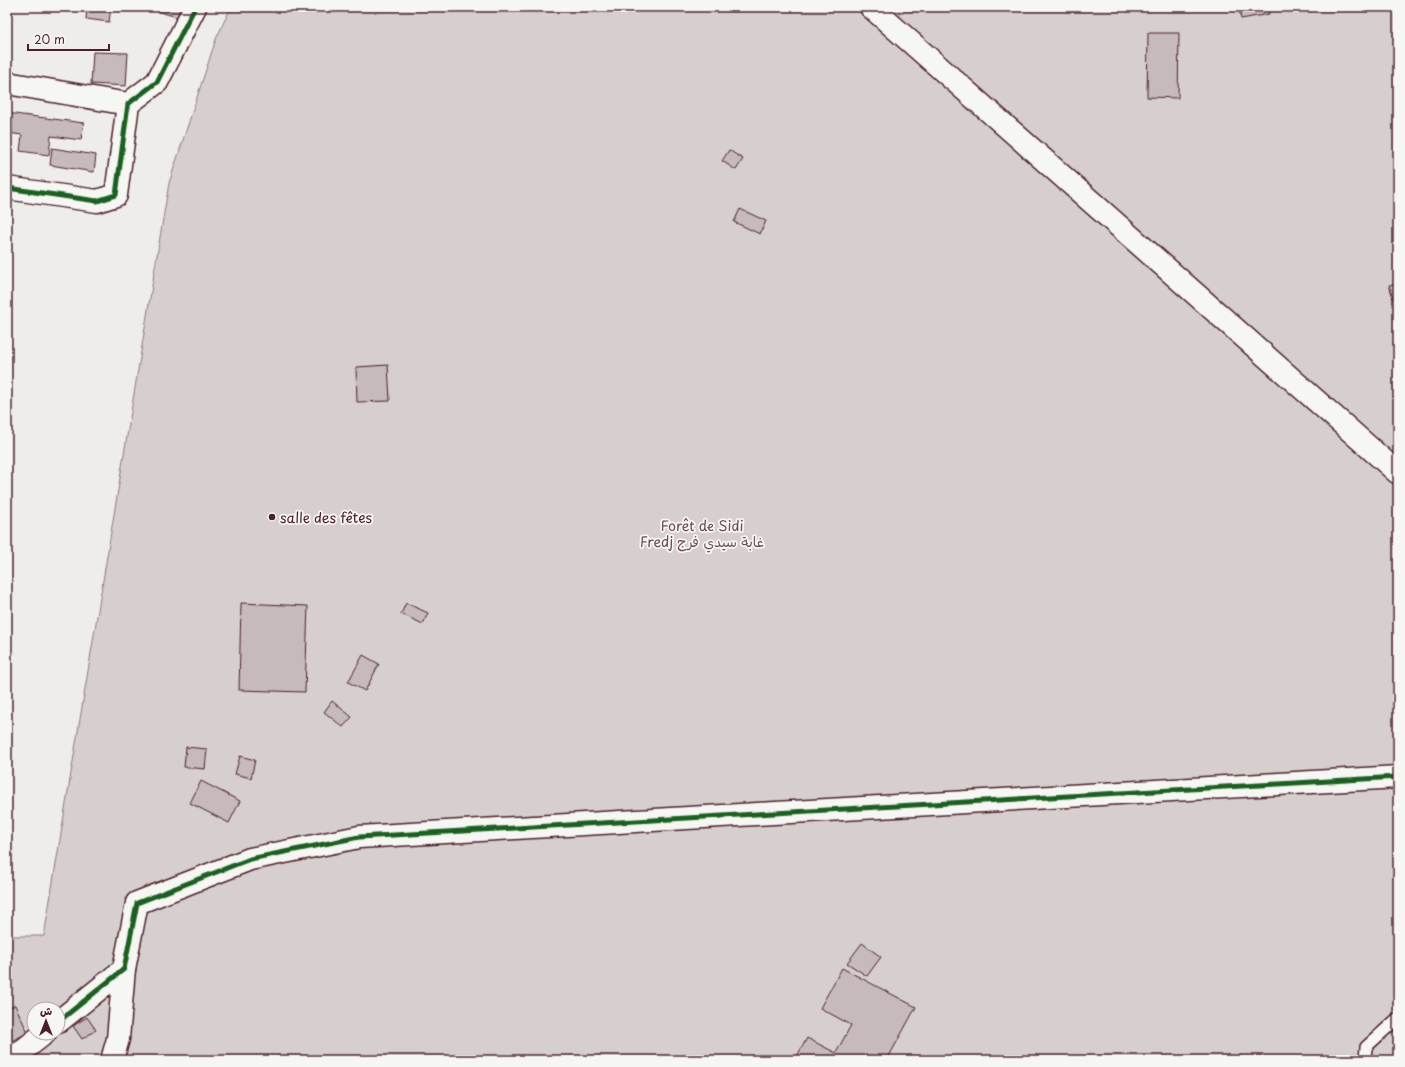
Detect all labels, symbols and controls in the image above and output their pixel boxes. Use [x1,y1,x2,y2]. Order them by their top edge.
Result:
scale bar [28,26,109,52]
text: 20 m [34,30,65,48]
place label: salle des fêtes [280,507,372,528]
marker: salle des fêtes [267,512,277,522]
park label: Forêt de Sidi Fredj غابة سيدي فرج [640,515,764,553]
north arrow [26,1001,66,1041]
text: ش [40,1002,52,1019]

